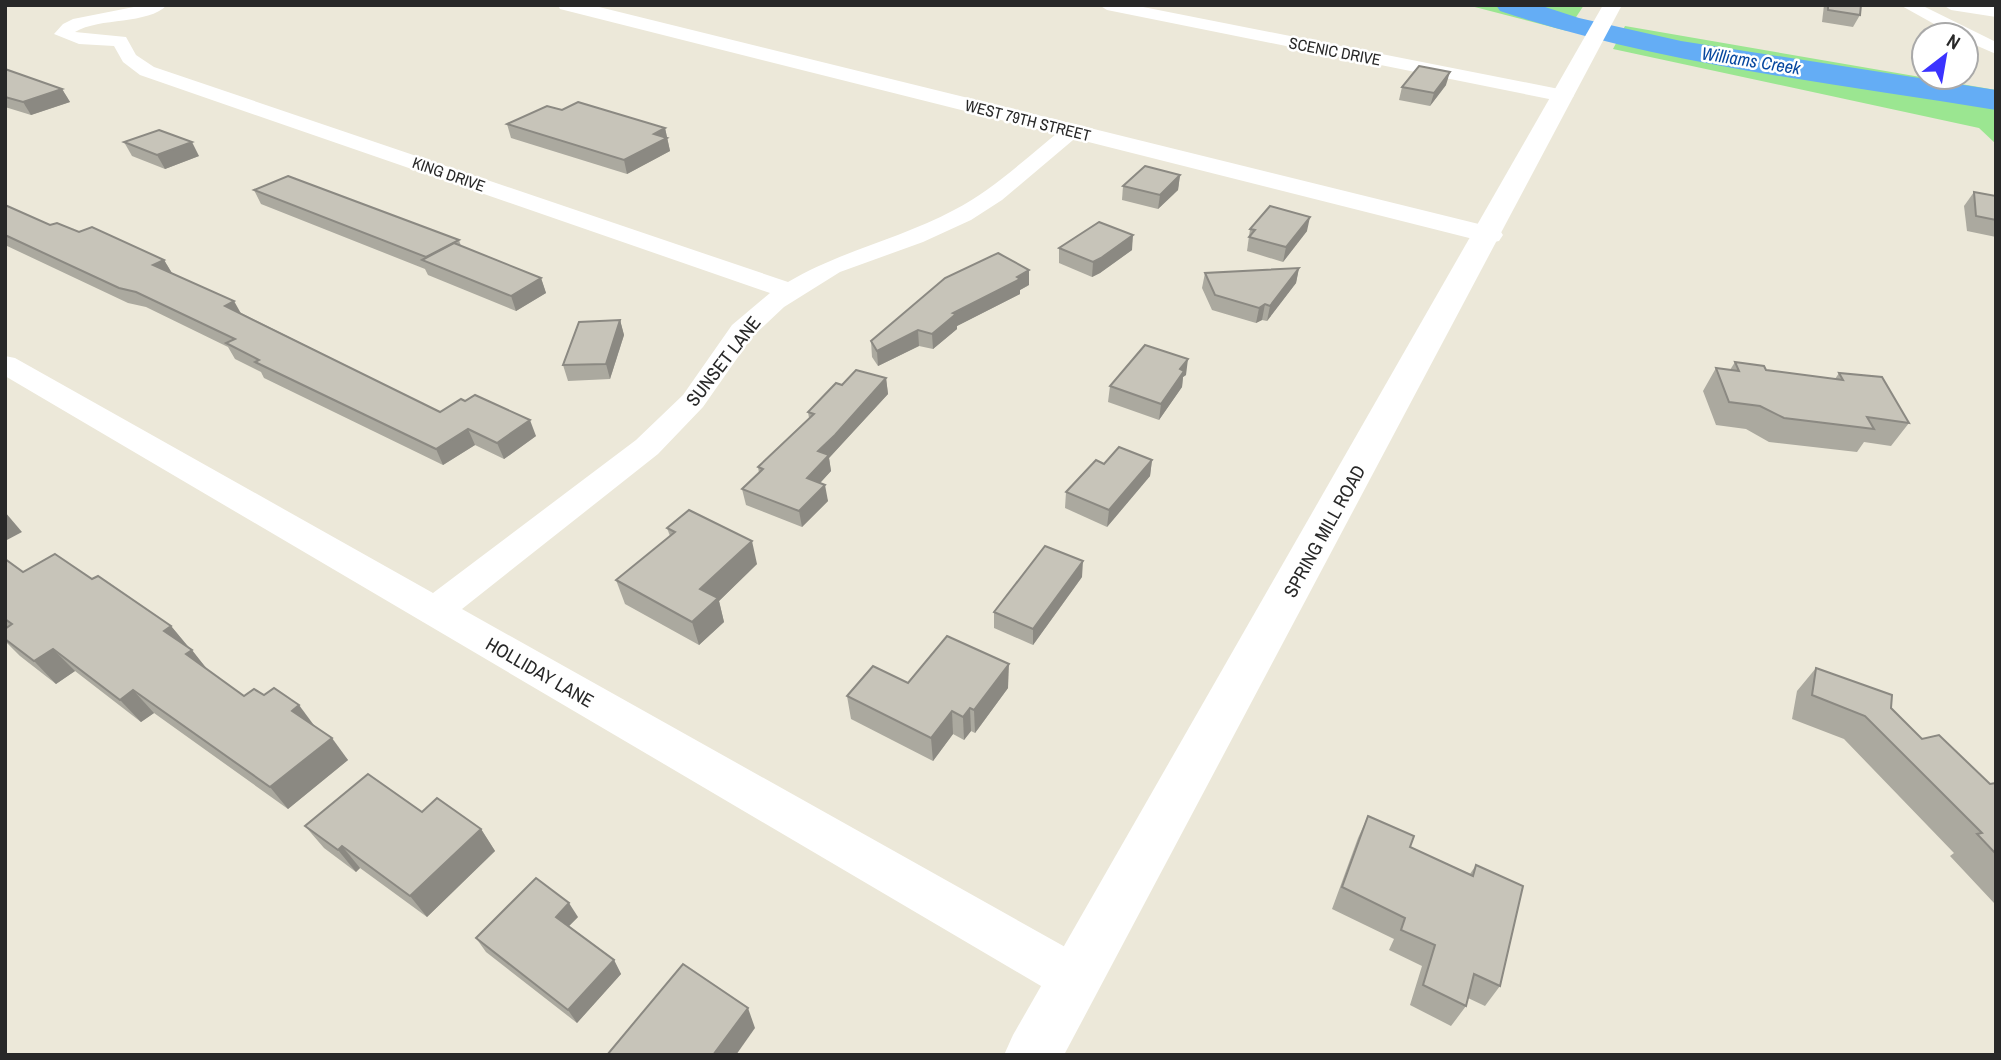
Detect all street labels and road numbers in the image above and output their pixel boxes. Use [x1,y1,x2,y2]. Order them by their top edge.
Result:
street label: SCENIC DRIVE [1287,31,1383,71]
street label: WEST 79TH STREET [963,94,1093,146]
street label: KING DRIVE [410,151,488,197]
street label: SUNSET LANE [680,310,766,412]
street label: SPRING MILL ROAD [1277,460,1371,602]
street label: HOLLIDAY LANE [481,631,599,713]

